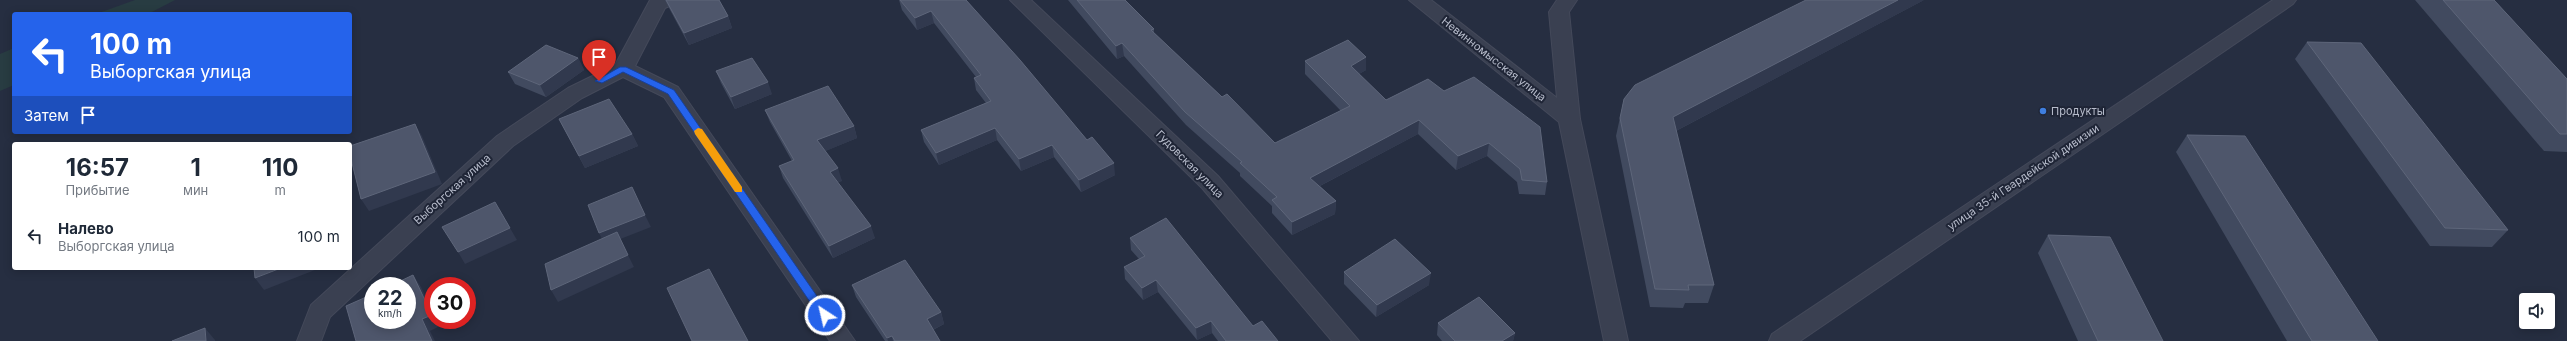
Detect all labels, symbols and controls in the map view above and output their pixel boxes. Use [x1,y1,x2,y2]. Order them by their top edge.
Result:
street label: Невинномысская улица [1439,14,1549,104]
text: 100 m [90,27,172,61]
icon: left [24,28,76,80]
pin [582,40,616,81]
icon: arrive [588,46,610,68]
text: Выборгская улица [90,61,251,82]
icon: arrive [77,104,99,126]
place label: Продукты [2051,104,2105,118]
text: Затем [24,106,69,125]
marker: Продукты [2038,106,2048,116]
street label: улица 35-й Гвардейской дивизии [1944,121,2102,233]
street label: Гудовская улица [1153,127,1227,201]
street label: Выборгская улица [411,151,493,227]
text: 16:57 [66,153,129,182]
text: 1 [190,153,201,182]
text: 110 [262,153,299,182]
text: Прибытие [65,182,130,198]
text: мин [183,182,208,198]
text: m [274,182,286,198]
text: Налево [58,219,114,238]
icon: left [24,225,46,247]
text: 100 m [298,227,340,246]
text: Выборгская улица [58,238,175,254]
speed limit sign: 30 [424,277,476,329]
text: 22 [377,286,403,310]
map controls [2519,293,2555,329]
button: sound [2519,293,2555,329]
position arrow [804,294,846,336]
text: km/h [378,307,402,319]

